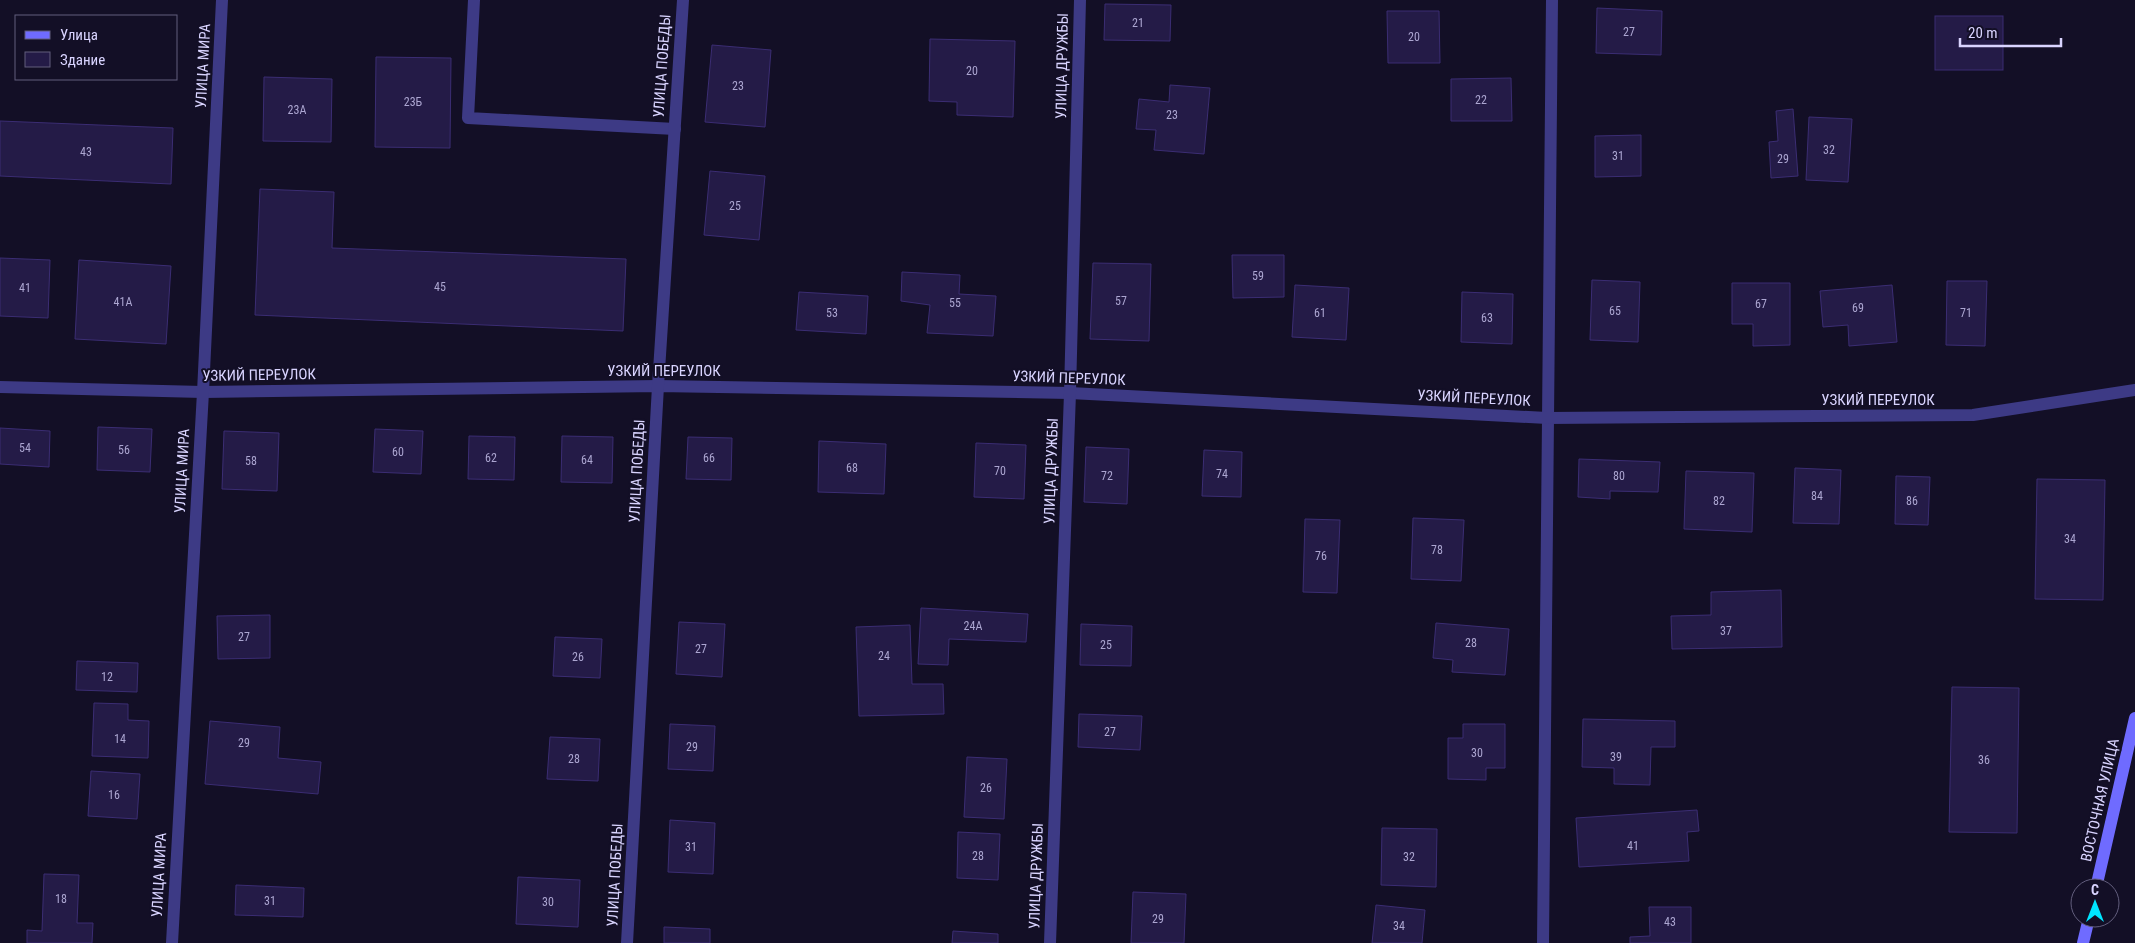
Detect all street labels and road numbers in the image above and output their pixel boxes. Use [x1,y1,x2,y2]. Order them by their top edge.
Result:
street label: УЛИЦА ДРУЖБЫ [1052,13,1072,119]
street label: УЛИЦА ПОБЕДЫ [649,14,675,118]
street label: УЛИЦА МИРА [192,23,214,109]
street label: УЗКИЙ ПЕРЕУЛОК [607,362,721,380]
street label: УЗКИЙ ПЕРЕУЛОК [202,365,316,385]
street label: УЗКИЙ ПЕРЕУЛОК [1012,367,1127,389]
street label: УЗКИЙ ПЕРЕУЛОК [1417,386,1532,410]
street label: УЗКИЙ ПЕРЕУЛОК [1821,391,1935,409]
street label: УЛИЦА ДРУЖБЫ [1040,418,1062,524]
street label: УЛИЦА ПОБЕДЫ [625,419,649,523]
street label: УЛИЦА МИРА [171,428,193,514]
street label: ВОСТОЧНАЯ УЛИЦА [2077,736,2123,863]
street label: УЛИЦА ПОБЕДЫ [603,823,627,927]
street label: УЛИЦА ДРУЖБЫ [1025,823,1047,929]
street label: УЛИЦА МИРА [148,832,170,918]

